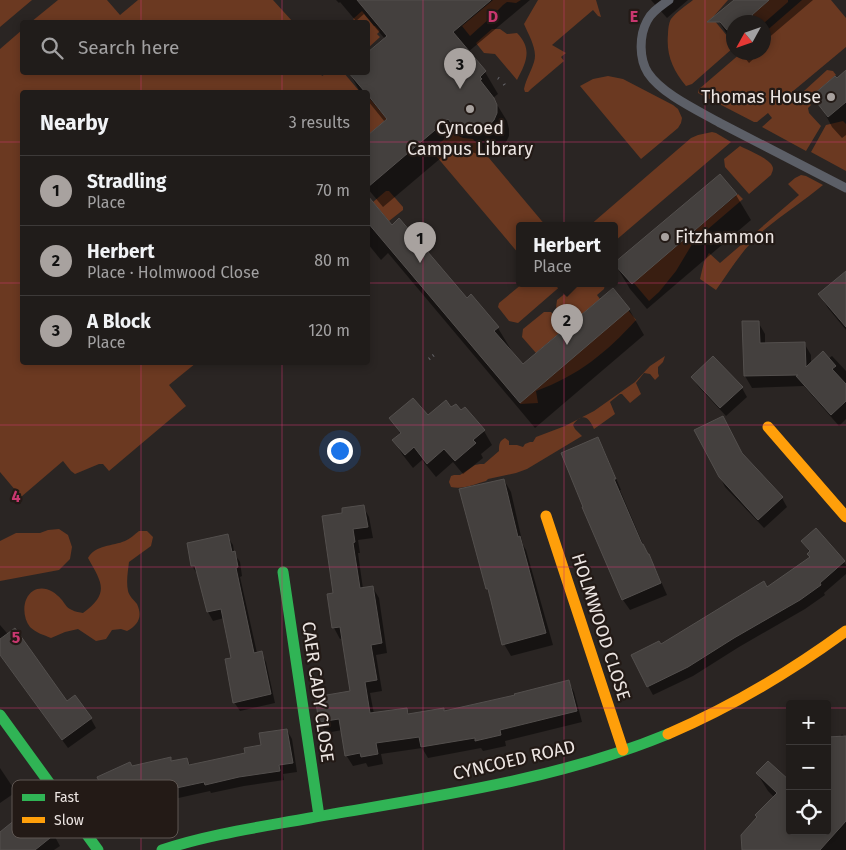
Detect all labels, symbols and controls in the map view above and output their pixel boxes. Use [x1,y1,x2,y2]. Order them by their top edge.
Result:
text: D [488,7,498,26]
text: E [630,7,638,26]
north arrow [726,15,771,60]
search box [20,20,370,75]
icon: search [38,34,66,62]
text: Search here [78,36,179,59]
pin: 3 [444,48,476,89]
place label: Thomas House [701,86,821,108]
marker: Thomas House [825,91,837,103]
marker: Cyncoed Campus Library [464,103,476,115]
text: Nearby [40,110,108,136]
text: 3 results [289,113,350,132]
place label: Cyncoed Campus Library [407,117,533,160]
text: Stradling [87,170,166,193]
text: 1 [52,181,60,200]
text: 70 m [316,181,350,200]
text: Place [87,193,126,212]
pin: 1 [404,222,436,263]
popup [516,222,618,287]
place label: Fitzhammon [675,226,775,248]
marker: Fitzhammon [659,231,671,243]
text: Herbert [533,234,601,257]
text: Herbert [87,240,155,263]
text: 2 [52,251,60,270]
text: 80 m [314,251,350,270]
text: Place [533,257,572,276]
text: Place · Holmwood Close [87,263,259,282]
pin: 2 [551,304,583,345]
text: A Block [87,310,151,333]
text: 3 [52,321,60,340]
text: 120 m [308,321,350,340]
text: Place [87,333,126,352]
your location [327,438,353,464]
text: 4 [11,487,21,506]
street label: HOLMWOOD CLOSE [567,550,635,704]
street label: CAER CADY CLOSE [297,620,339,764]
text: 5 [12,628,21,647]
map controls [786,700,831,835]
button: + [786,700,831,745]
street label: CYNCOED ROAD [451,735,577,785]
button: − [786,745,831,790]
legend [12,780,178,838]
text: Fast [54,789,80,806]
button: locate [786,790,831,835]
text: Slow [54,812,84,829]

